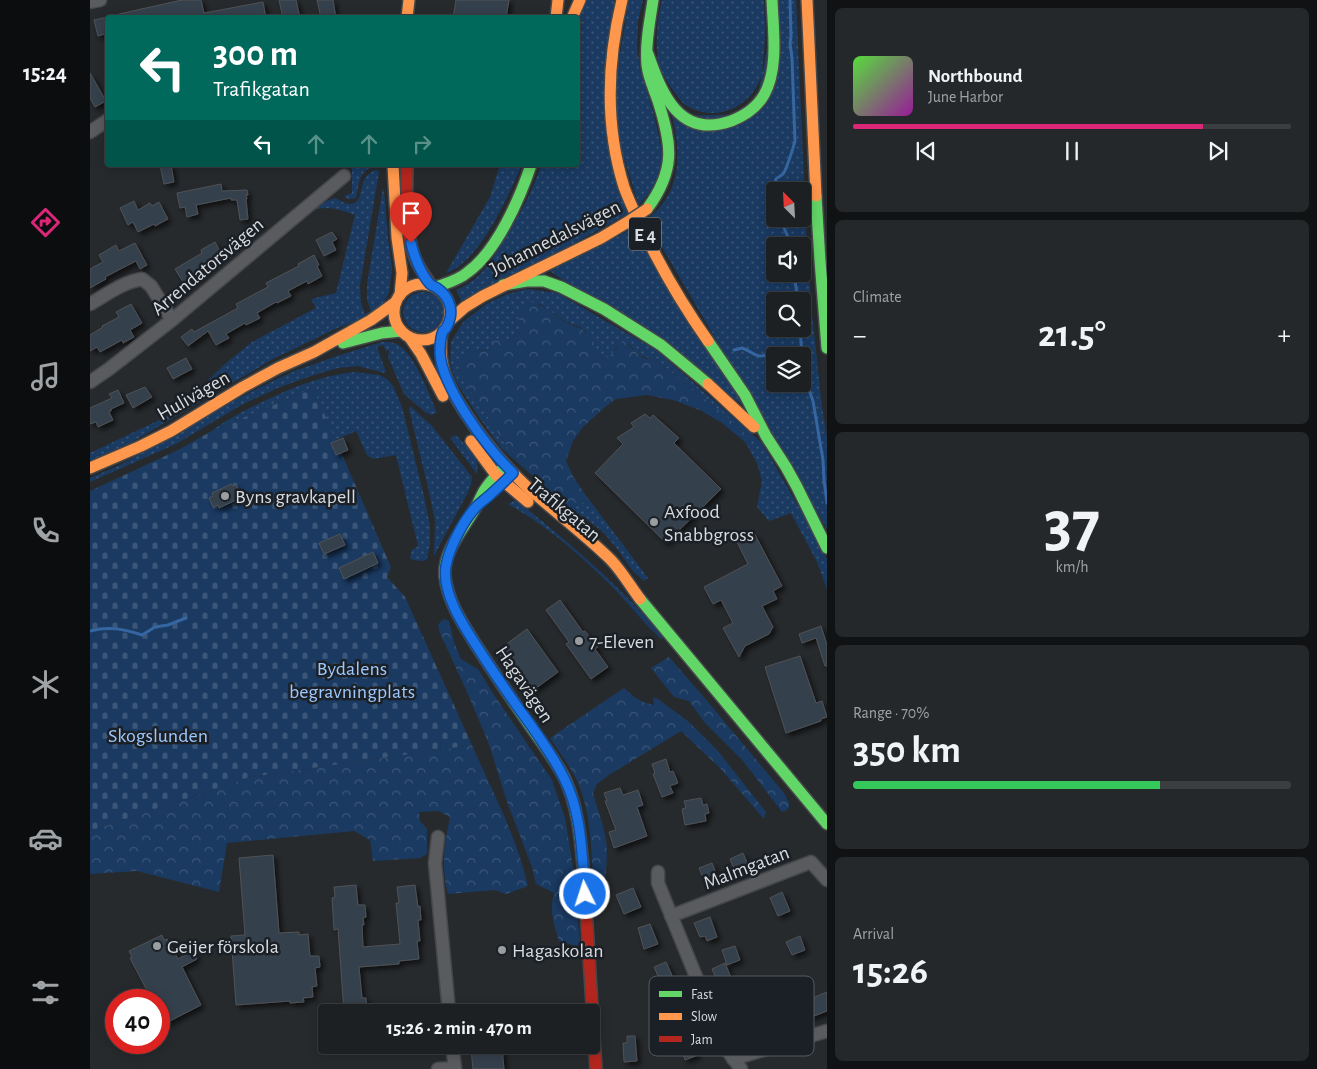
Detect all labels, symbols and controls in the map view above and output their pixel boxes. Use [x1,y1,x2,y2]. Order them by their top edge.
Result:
icon: left [130,35,195,100]
text: 300 m [213,37,298,72]
text: 15:24 [23,62,67,84]
text: Northbound [928,67,1023,86]
text: Trafikgatan [213,78,310,100]
text: June Harbor [928,89,1003,105]
icon: left [249,130,277,158]
icon: ahead [302,130,330,158]
icon: ahead [355,130,383,158]
icon: right [408,130,436,158]
icon: previous [912,137,940,165]
icon: pause [1058,137,1086,165]
icon: next [1204,137,1232,165]
north arrow [766,182,811,228]
map controls [766,182,811,392]
pin [390,192,432,243]
street label: Johannedalsvägen [487,196,624,279]
icon: arrive [397,199,425,227]
icon: directions [28,205,63,240]
street label: Arrendatorsvägen [148,214,268,319]
road number: E 4 [629,218,661,250]
button: sound [766,237,811,282]
text: Climate [853,289,902,305]
button: search [766,292,811,337]
text: 21.5° [1038,316,1106,354]
text: − [853,322,866,350]
text: + [1278,322,1291,350]
button: layers [766,347,811,392]
icon: music [28,359,63,394]
street label: Hulivägen [154,367,233,425]
street label: Trafikgatan [524,474,605,546]
place label: Byns gravkapell [235,487,356,507]
marker: Byns gravkapell [219,490,231,502]
text: 37 [1044,493,1100,558]
place label: Axfood Snabbgross [664,502,754,545]
icon: phone [28,513,63,548]
marker: Axfood Snabbgross [648,516,660,528]
text: km/h [1055,559,1089,575]
place label: 7-Eleven [589,632,654,652]
marker: 7-Eleven [573,635,585,647]
street label: Hagavägen [491,643,557,726]
park label: Bydalens begravningplats [289,659,415,702]
icon: climate [28,667,63,702]
text: Range · 70% [853,705,929,721]
park label: Skogslunden [108,726,208,746]
text: 350 km [853,732,961,770]
icon: car [28,821,63,856]
street label: Malmgatan [701,842,792,893]
position arrow [558,867,610,919]
text: Arrival [853,926,894,942]
place label: Geijer förskola [167,937,279,957]
marker: Geijer förskola [151,940,163,952]
place label: Hagaskolan [512,941,604,961]
marker: Hagaskolan [496,944,508,956]
text: 15:26 [853,953,928,991]
icon: filters [28,975,63,1010]
legend [649,976,814,1056]
text: Fast [691,988,713,1002]
speed limit sign: 40 [105,989,170,1054]
text: Slow [691,1010,718,1024]
text: 15:26 · 2 min · 470 m [386,1019,532,1038]
text: Jam [691,1033,713,1047]

